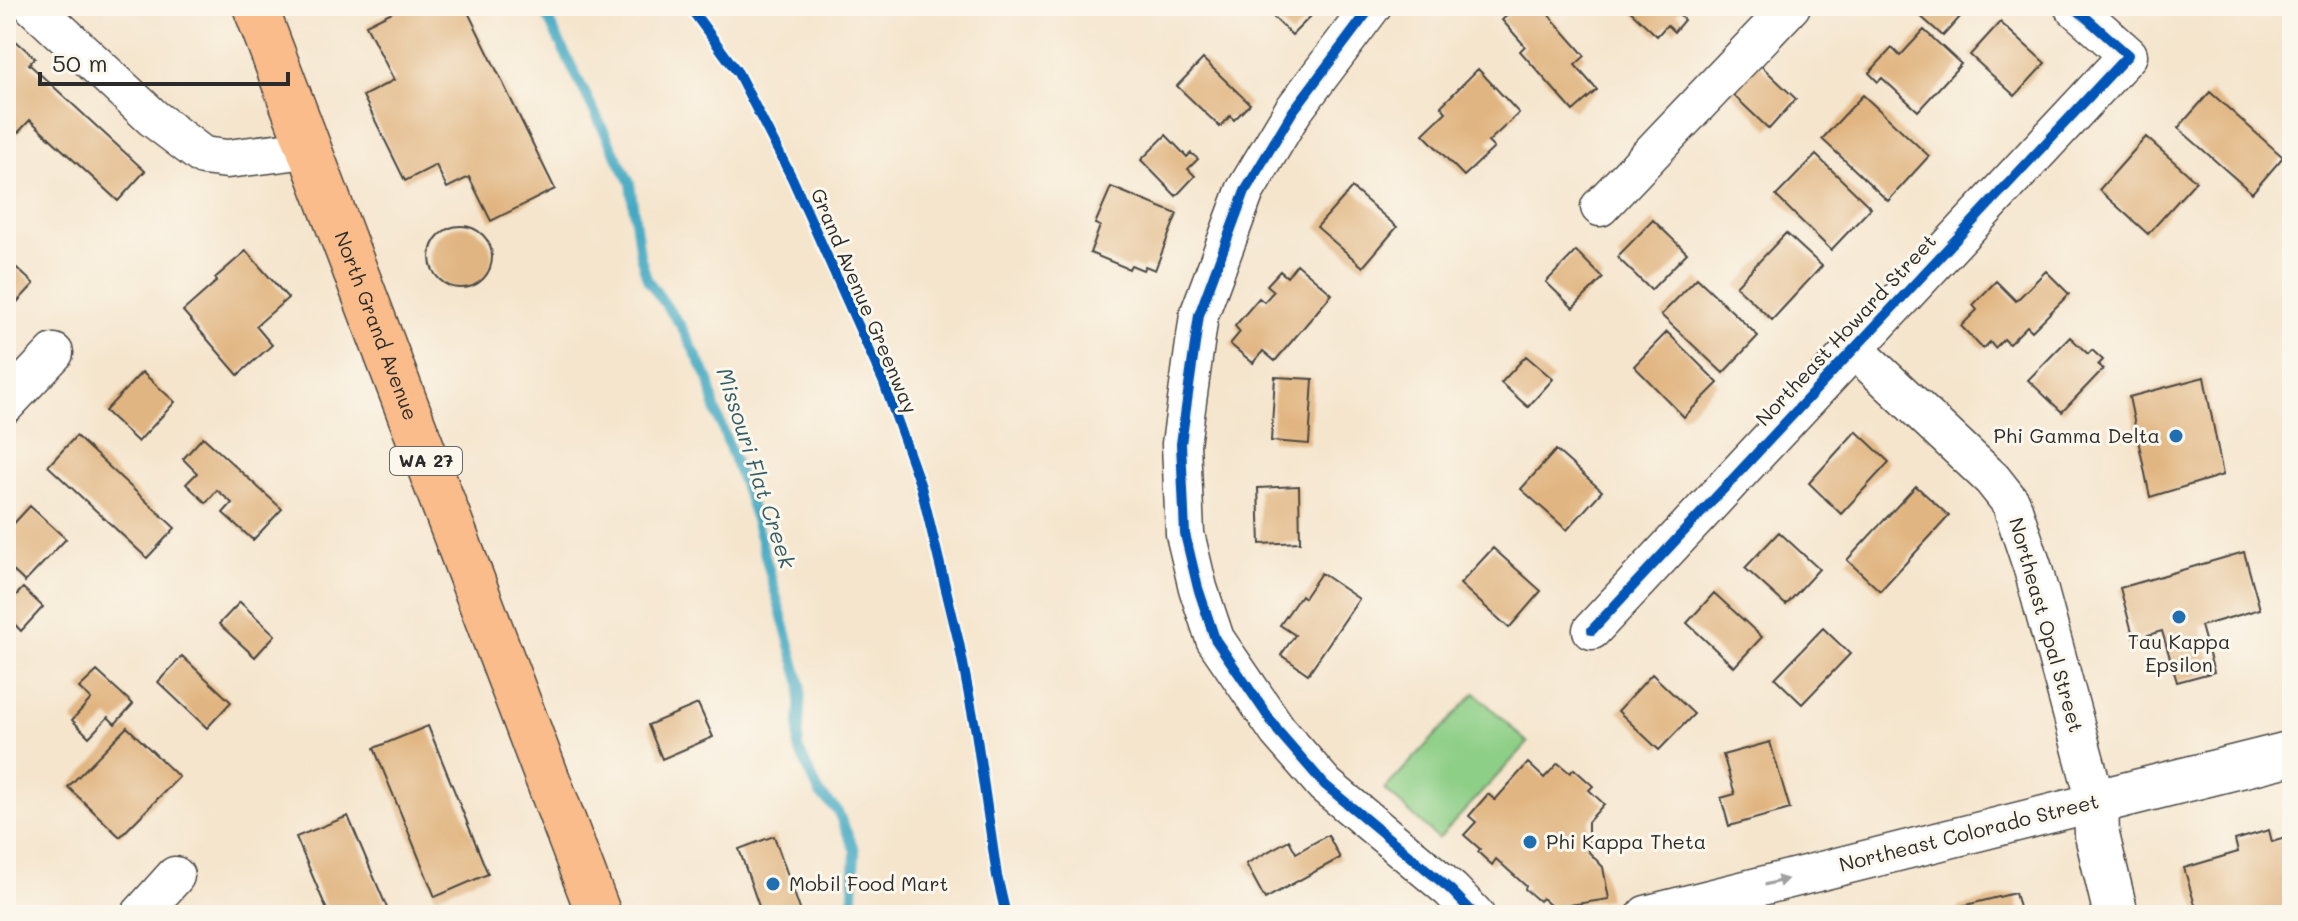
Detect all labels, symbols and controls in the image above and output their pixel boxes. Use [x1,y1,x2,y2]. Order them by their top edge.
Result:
scale bar [40,36,288,86]
text: 50 m [52,47,108,78]
street label: Grand Avenue Greenway [806,184,924,417]
street label: North Grand Avenue [329,227,425,424]
street label: Northeast Howard Street [1749,228,1941,431]
water label: Missouri Flat Creek [710,364,803,573]
place label: Phi Gamma Delta [1994,422,2160,448]
marker: Phi Gamma Delta [2167,427,2185,445]
road number: WA 27 [390,447,462,475]
street label: Northeast Opal Street [2004,514,2090,735]
marker: Tau Kappa Epsilon [2170,608,2188,626]
place label: Tau Kappa Epsilon [2128,628,2230,677]
street label: Northeast Colorado Street [1836,787,2101,877]
place label: Phi Kappa Theta [1546,828,1706,854]
marker: Phi Kappa Theta [1521,833,1539,851]
place label: Mobil Food Mart [789,870,948,896]
marker: Mobil Food Mart [764,875,782,893]
one-way arrow [1764,876,1789,888]

